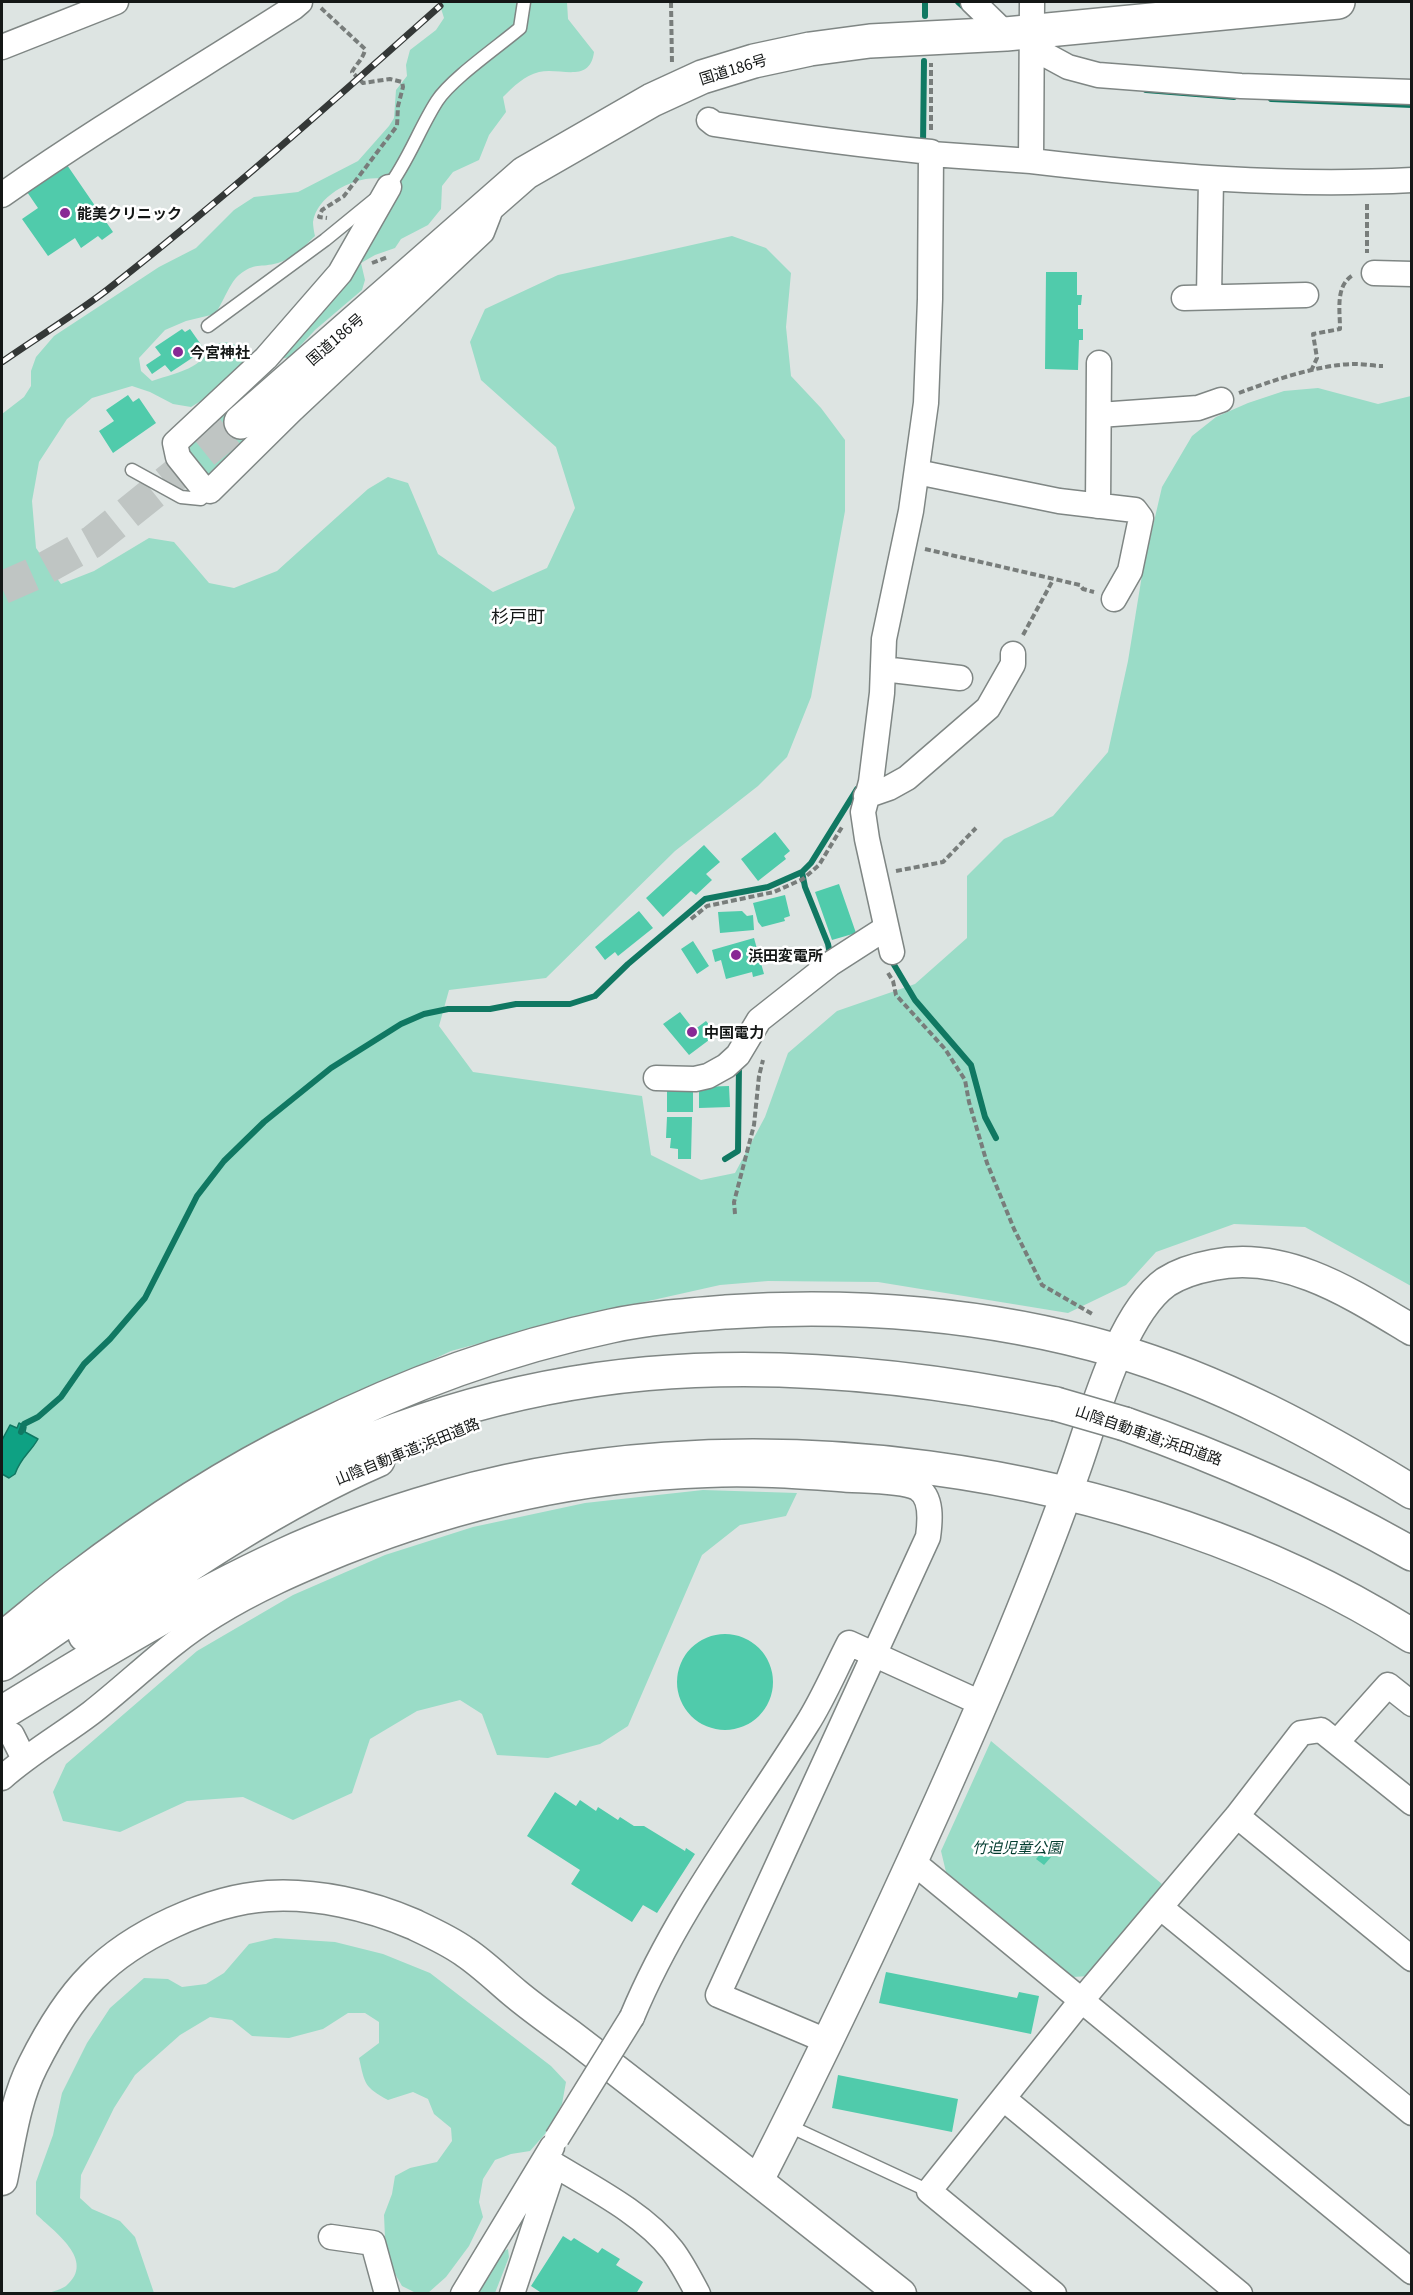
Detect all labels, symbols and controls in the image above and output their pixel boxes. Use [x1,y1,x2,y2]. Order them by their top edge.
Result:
street label: 国道186号 [697,50,769,88]
place label: 能美クリニック [77,204,182,222]
marker: 能美クリニック [58,206,72,220]
street label: 国道186号 [303,309,367,369]
place label: 今宮神社 [190,343,250,361]
marker: 今宮神社 [171,345,185,359]
district label: 杉戸町 [491,605,545,627]
place label: 浜田変電所 [748,946,823,964]
marker: 浜田変電所 [729,948,743,962]
place label: 中国電力 [704,1023,764,1041]
marker: 中国電力 [685,1025,699,1039]
street label: 山陰自動車道;浜田道路 [1073,1401,1225,1469]
street label: 山陰自動車道;浜田道路 [332,1414,482,1488]
park label: 竹迫児童公園 [972,1838,1062,1856]

